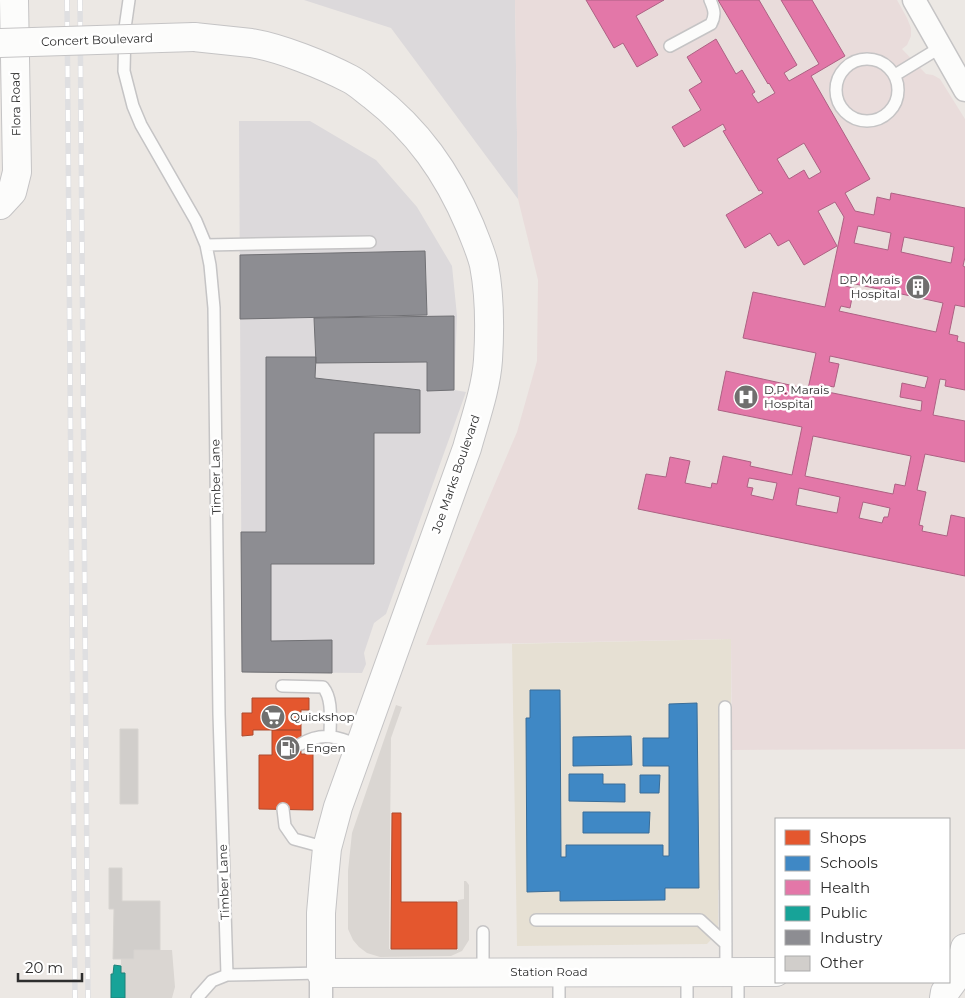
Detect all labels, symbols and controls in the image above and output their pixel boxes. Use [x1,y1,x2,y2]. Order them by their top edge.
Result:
street label: Concert Boulevard [41,30,153,49]
street label: Flora Road [7,72,24,136]
place label: DP Marais Hospital [839,272,900,301]
building icon: DP Marais Hospital [905,274,931,300]
place label: D.P. Marais Hospital [764,382,829,411]
hospital icon: D.P. Marais Hospital [733,384,759,410]
street label: Joe Marks Boulevard [428,413,483,536]
street label: Timber Lane [207,439,224,515]
supermarket icon: Quickshop [260,704,286,730]
place label: Quickshop [290,709,355,724]
fuel station icon: Engen [275,735,301,761]
place label: Engen [306,740,346,755]
legend [775,818,950,983]
text: Shops [820,828,866,847]
street label: Timber Lane [215,844,232,920]
text: Schools [820,853,878,872]
text: Health [820,878,870,897]
text: Public [820,903,868,922]
text: Industry [820,928,883,947]
scale bar [18,950,81,982]
text: Other [820,953,864,972]
text: 20 m [25,958,63,977]
street label: Station Road [510,964,588,979]

